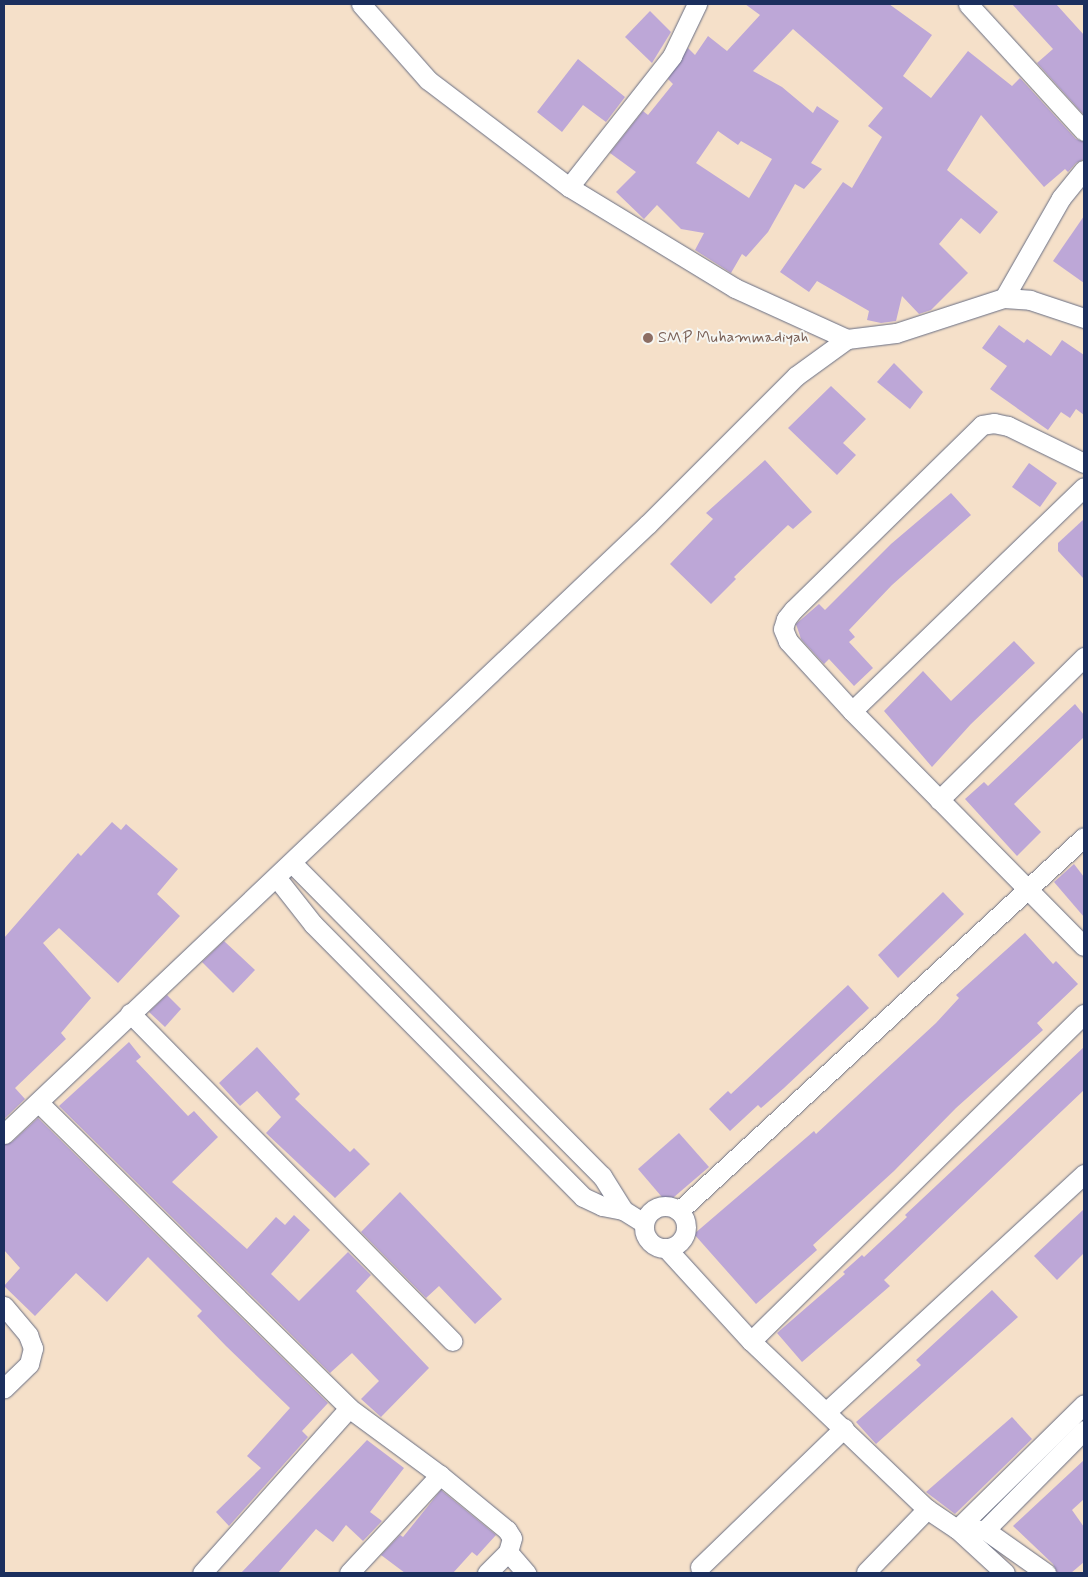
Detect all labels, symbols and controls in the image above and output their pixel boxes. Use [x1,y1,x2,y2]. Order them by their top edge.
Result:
place label: SMP Muhammadiyah [658,328,809,348]
marker: SMP Muhammadiyah [642,332,654,344]

